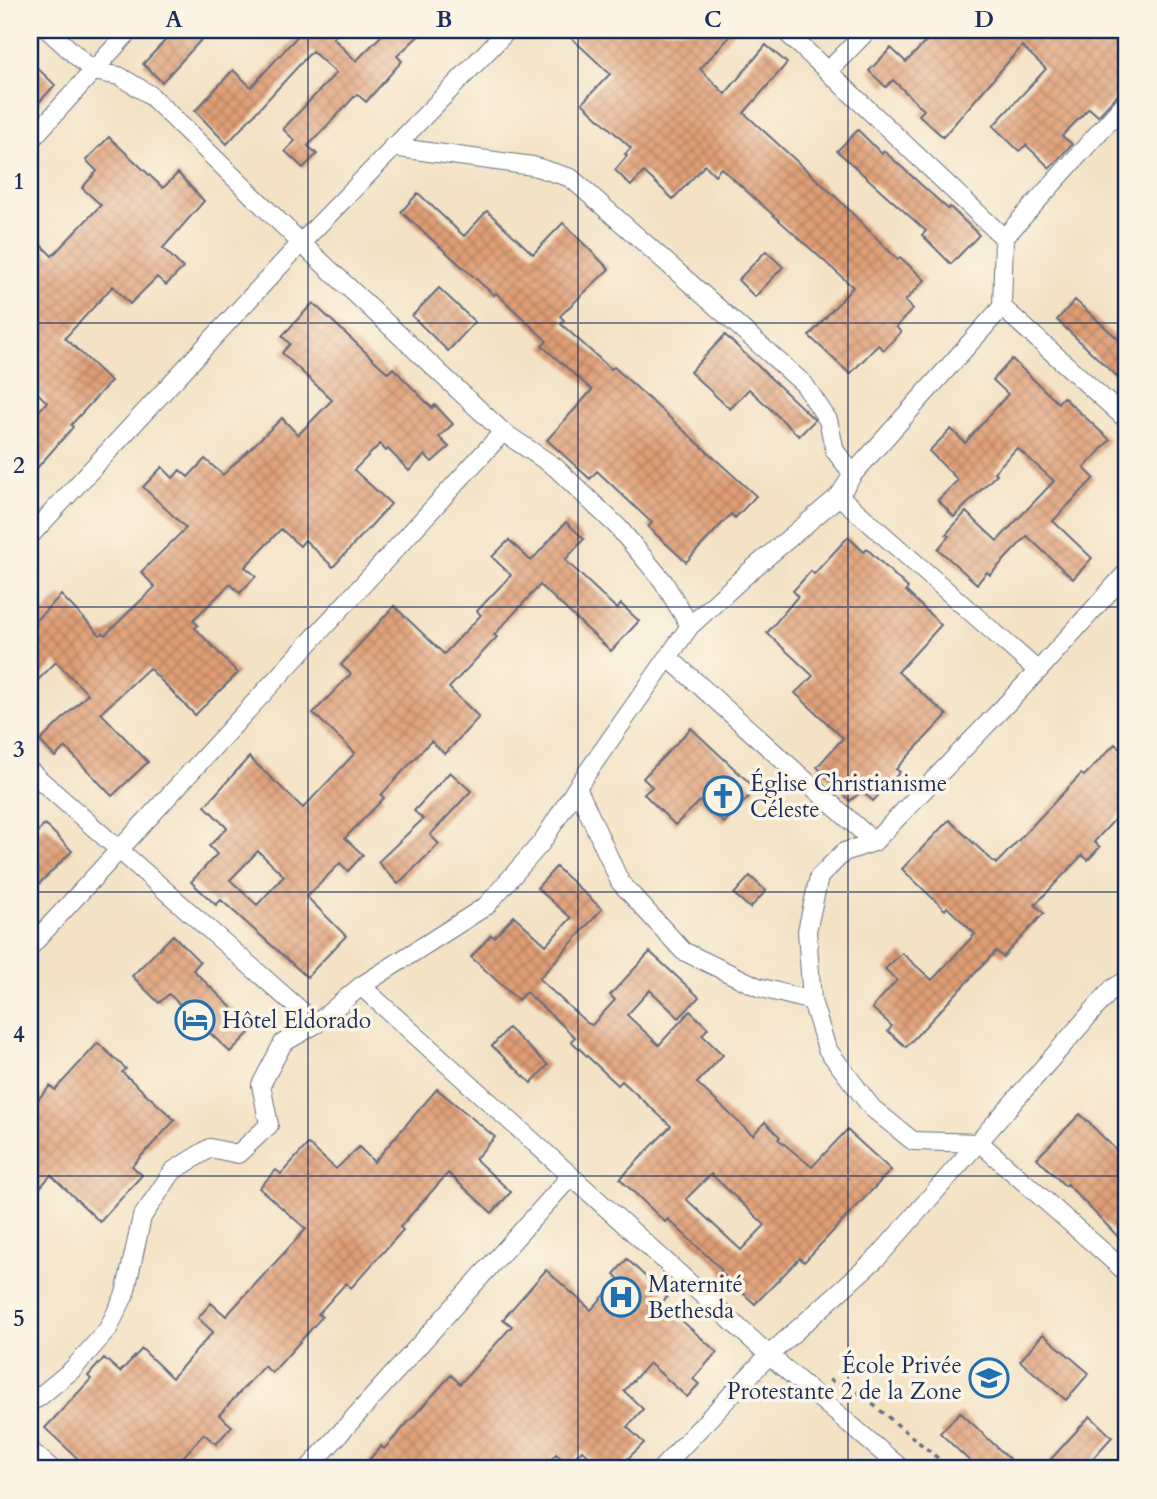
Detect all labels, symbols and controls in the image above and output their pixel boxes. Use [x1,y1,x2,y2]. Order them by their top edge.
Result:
text: A [165,4,183,35]
text: B [436,4,452,35]
text: C [704,4,722,35]
text: D [974,4,994,35]
text: 1 [13,166,25,197]
text: 2 [13,450,25,481]
text: 3 [13,734,25,765]
place label: Église Christianisme Céleste [750,768,947,825]
church icon: Église Christianisme Céleste [702,775,744,817]
hotel icon: Hôtel Eldorado [174,999,216,1041]
place label: Hôtel Eldorado [222,1005,371,1036]
text: 4 [13,1019,25,1050]
place label: Maternité Bethesda [648,1269,743,1326]
hospital icon: Maternité Bethesda [600,1276,642,1318]
text: 5 [13,1303,25,1334]
place label: École Privée Protestante 2 de la Zone [727,1350,962,1407]
school or university icon: École Privée Protestante 2 de la Zone [968,1357,1010,1399]

